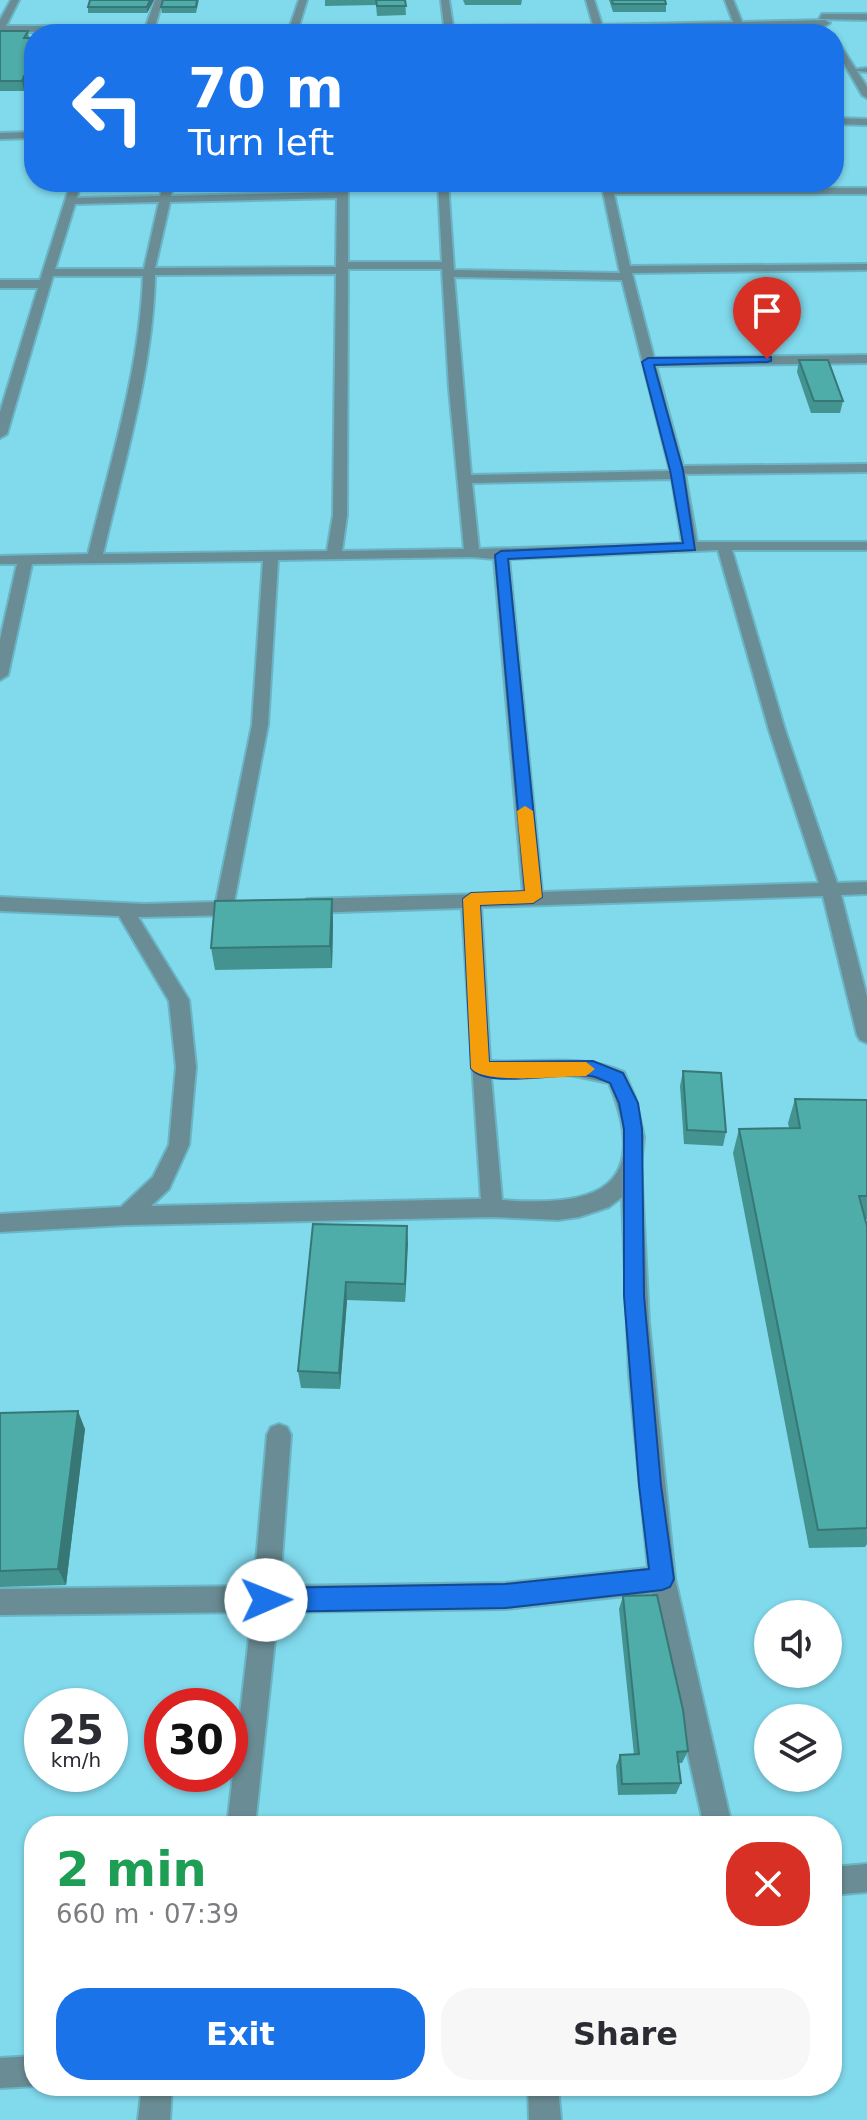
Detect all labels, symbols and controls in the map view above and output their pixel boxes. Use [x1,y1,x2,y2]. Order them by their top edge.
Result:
text: 70 m [188,55,344,120]
icon: left [56,56,160,160]
text: Turn left [188,122,334,163]
pin [733,277,801,359]
icon: arrive [745,289,789,333]
position arrow [224,1558,308,1642]
map controls [754,1600,842,1792]
button: sound [754,1600,842,1688]
speed limit sign: 30 [144,1688,248,1792]
button: layers [754,1704,842,1792]
text: 25 [48,1707,104,1753]
text: km/h [51,1748,101,1772]
text: 2 min [56,1841,207,1897]
button: close [726,1842,810,1926]
text: 660 m · 07:39 [56,1899,239,1929]
button: Exit [56,1988,425,2080]
button: Share [441,1988,810,2080]

